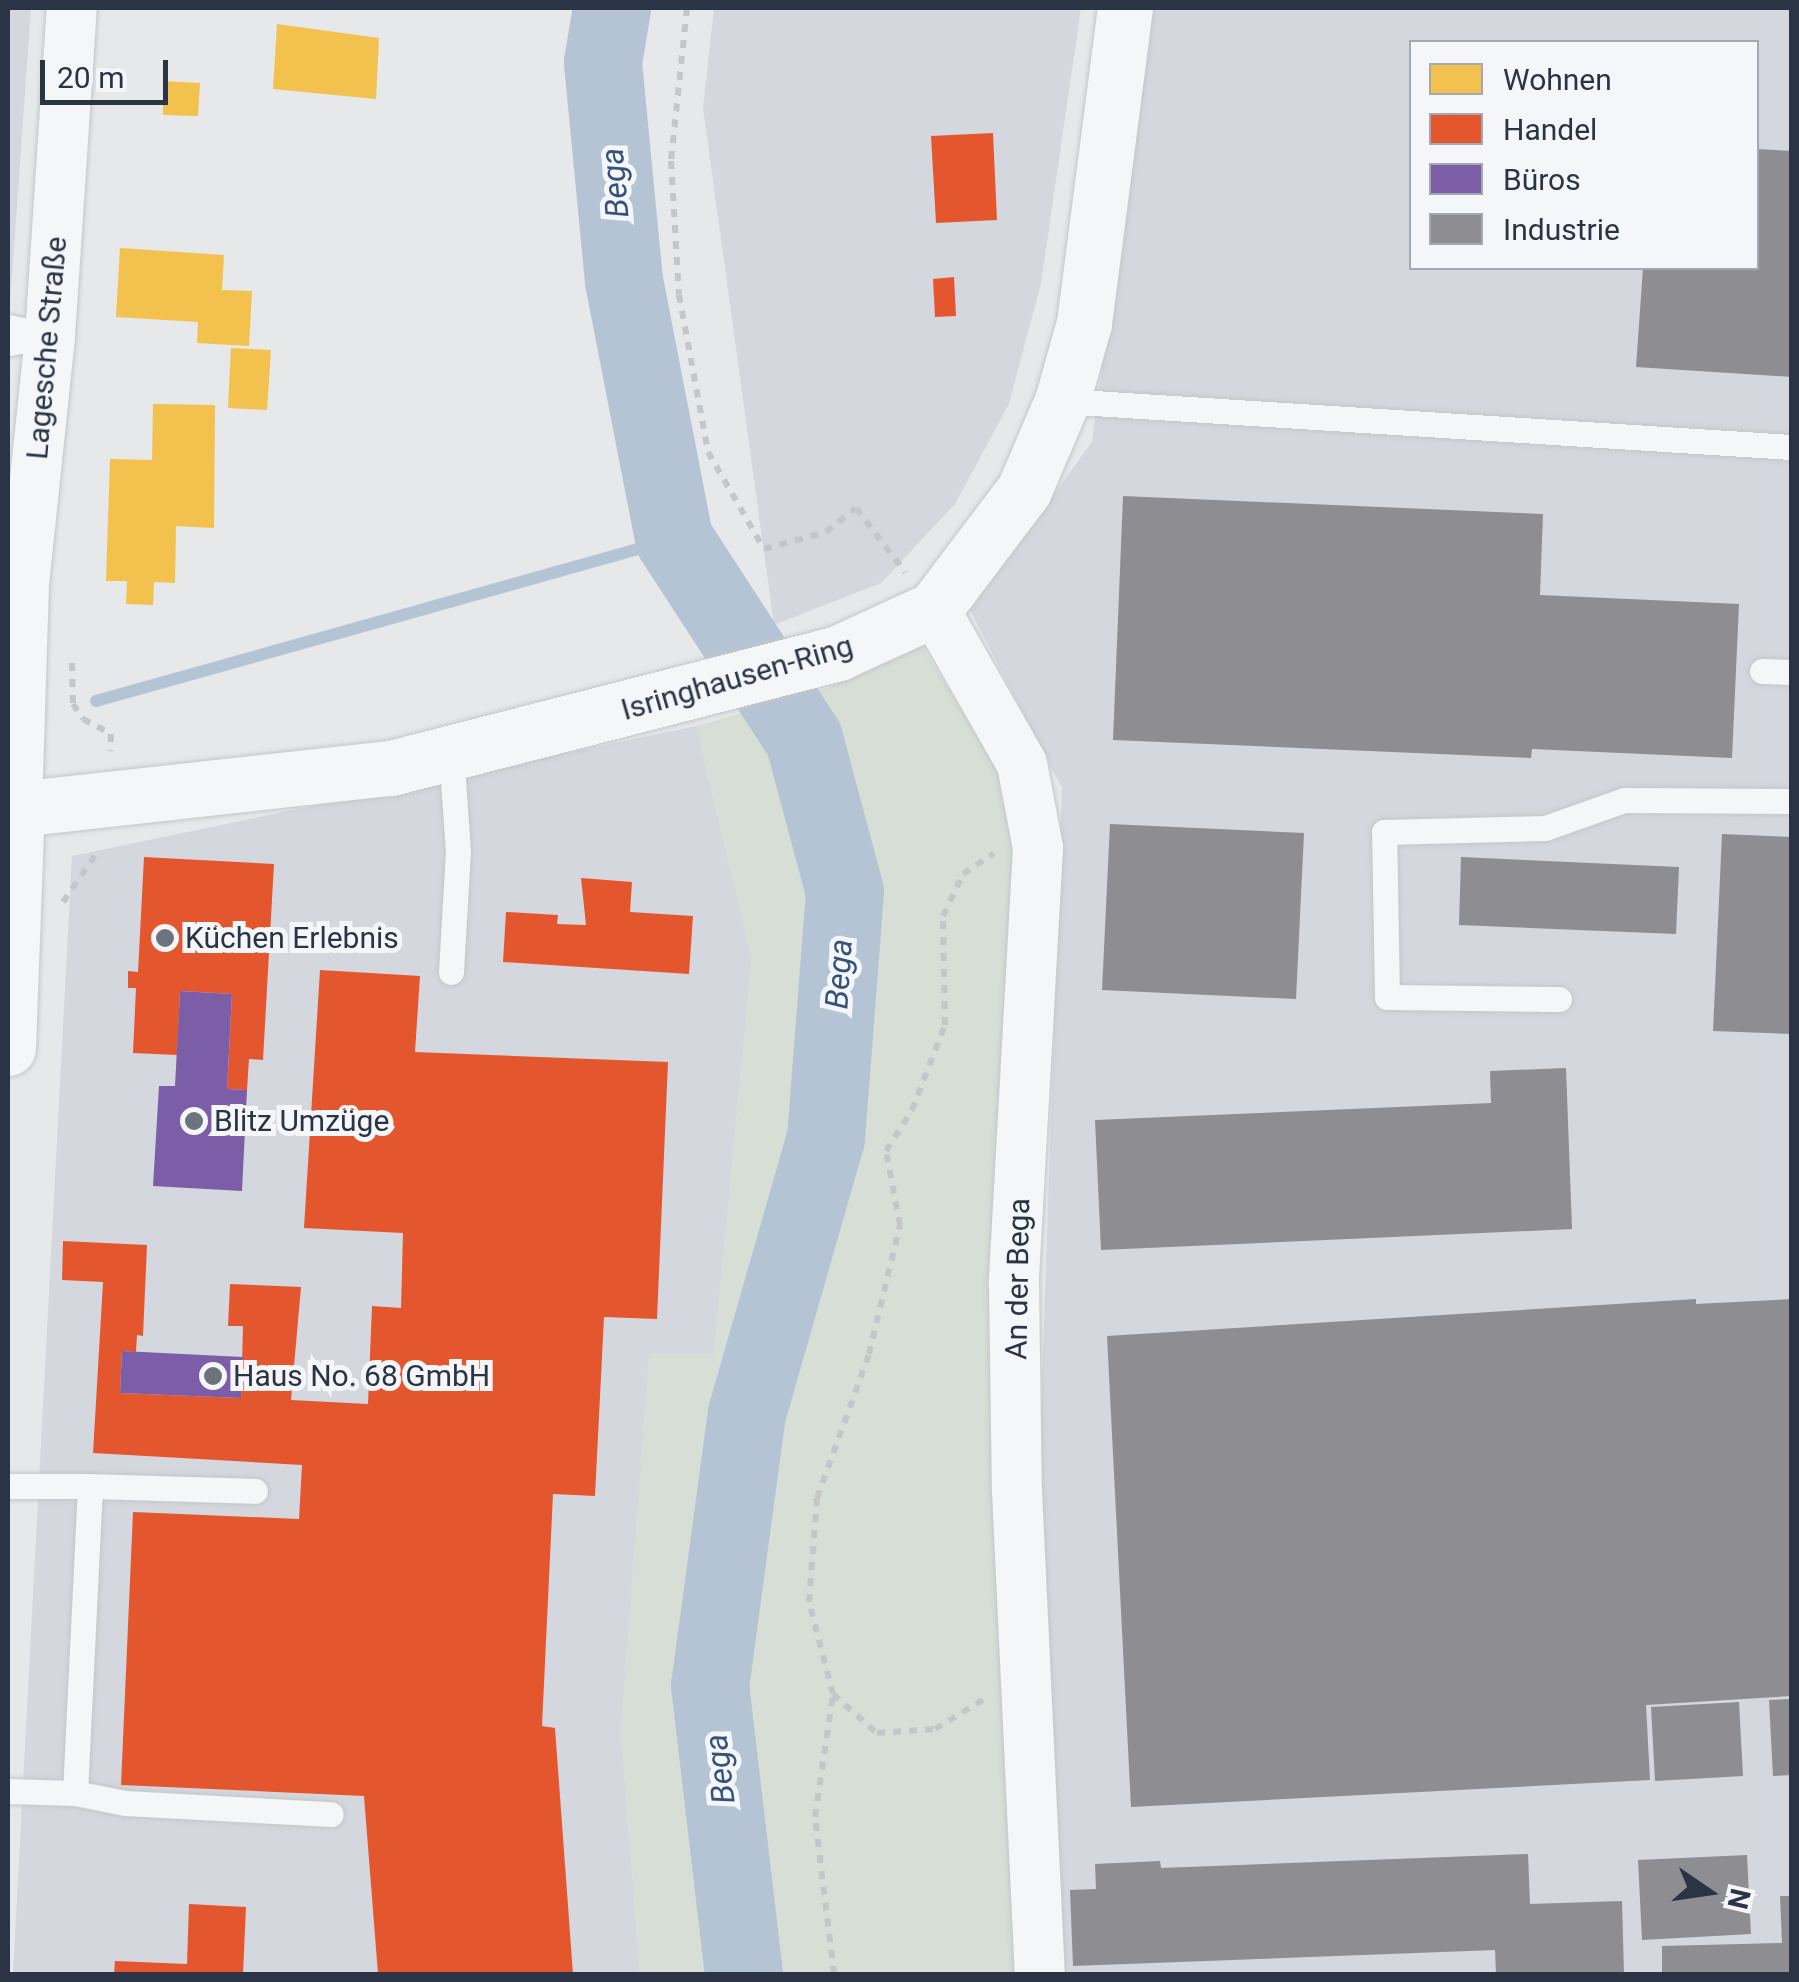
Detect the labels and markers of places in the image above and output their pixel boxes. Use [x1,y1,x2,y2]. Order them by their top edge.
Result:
place label: Küchen Erlebnis [185,920,399,956]
marker: Küchen Erlebnis [154,927,176,949]
place label: Blitz Umzüge [214,1103,389,1139]
marker: Blitz Umzüge [183,1110,205,1132]
place label: Haus No. 68 GmbH [233,1358,490,1394]
marker: Haus No. 68 GmbH [202,1365,224,1387]

